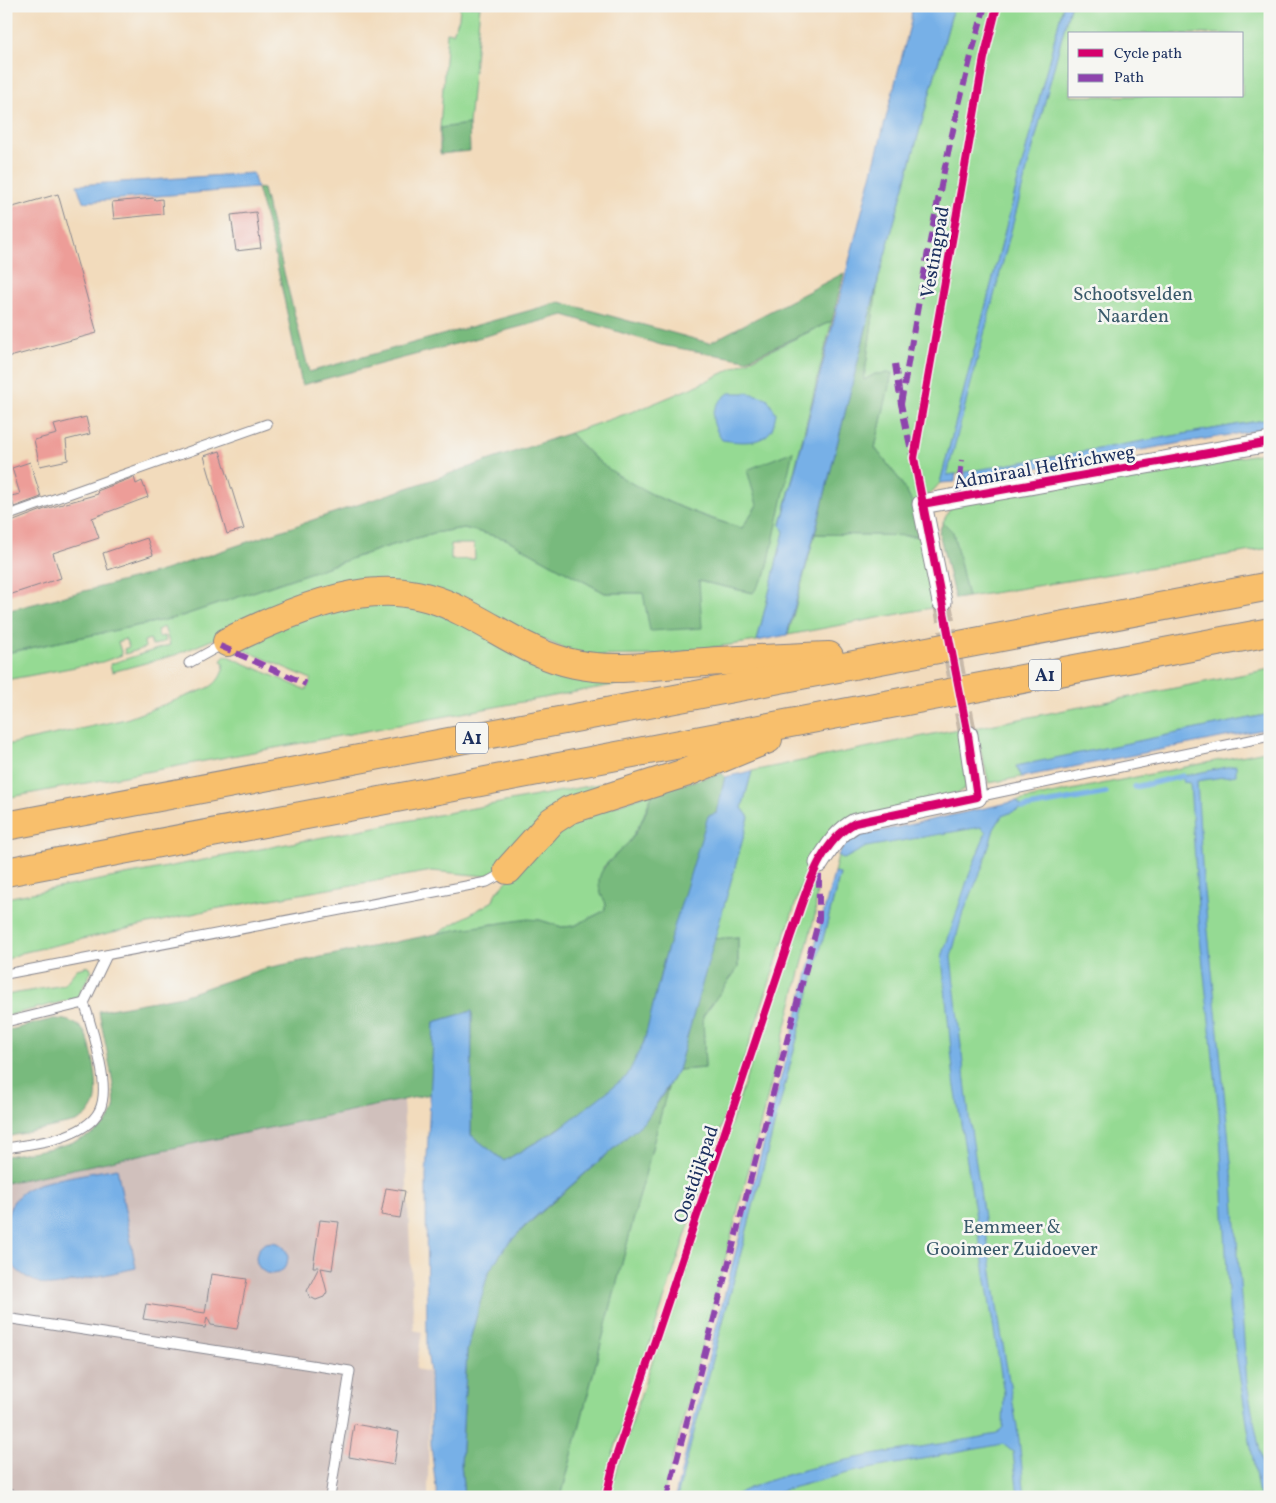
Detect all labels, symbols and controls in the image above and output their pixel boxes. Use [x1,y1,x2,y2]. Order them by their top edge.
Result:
legend [1068,32,1244,98]
text: Cycle path [1114,44,1182,65]
text: Path [1114,68,1144,89]
street label: Vestingpad [915,204,957,300]
park label: Schootsvelden Naarden [1073,282,1193,330]
street label: Admiraal Helfrichweg [952,439,1137,497]
road number: A1 [1029,660,1061,690]
road number: A1 [456,722,488,754]
street label: Oostdijkpad [668,1122,726,1227]
park label: Eemmeer & Gooimeer Zuidoever [926,1215,1098,1263]

